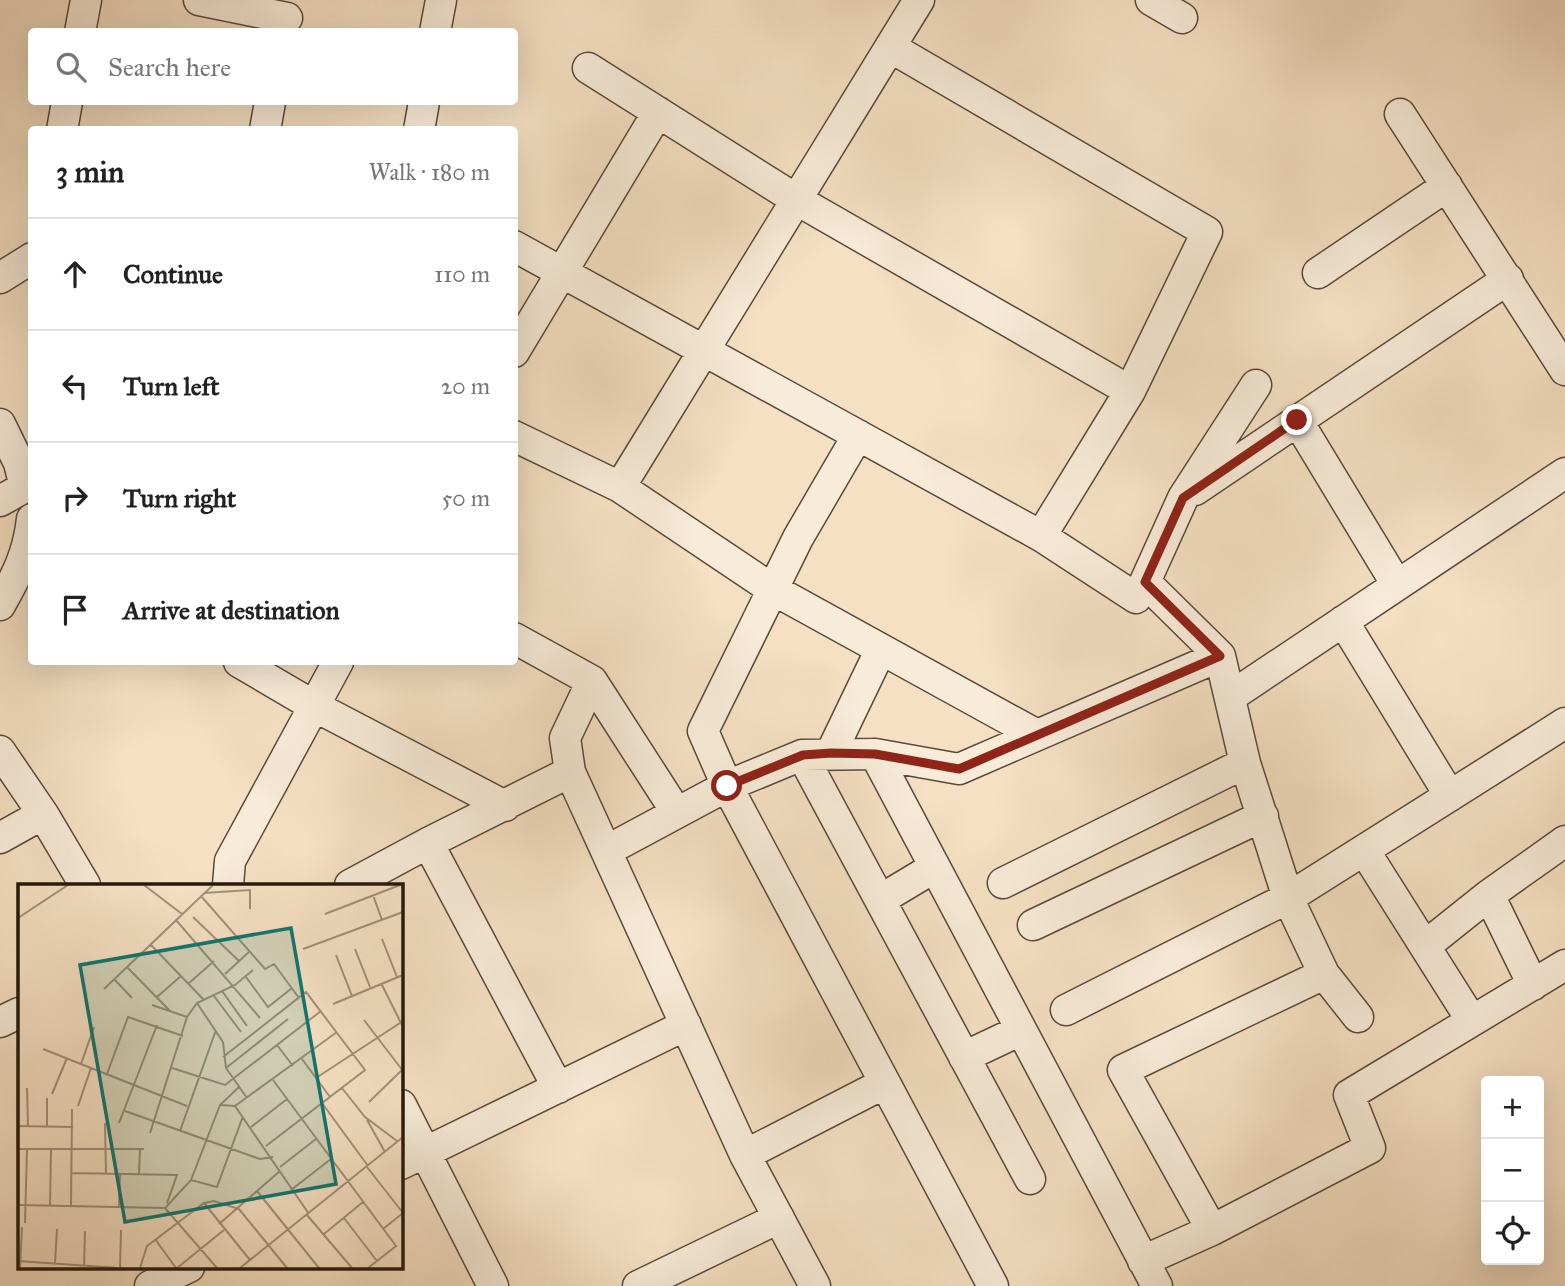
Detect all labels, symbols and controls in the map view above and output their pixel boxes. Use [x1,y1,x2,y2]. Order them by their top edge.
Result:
search box [28,28,518,105]
icon: search [52,48,90,86]
text: Search here [108,51,231,83]
text: 3 min [56,154,124,190]
text: Walk · 180 m [369,158,490,186]
icon: ahead [56,255,94,293]
text: Continue [123,258,223,290]
text: 110 m [434,260,490,288]
icon: left [56,367,94,405]
text: Turn left [123,370,219,402]
text: 20 m [441,372,490,400]
route end [1281,404,1312,435]
icon: right [56,479,94,517]
text: Turn right [123,482,236,514]
text: 50 m [442,484,490,512]
icon: arrive [56,591,94,629]
text: Arrive at destination [123,594,340,626]
route start [711,770,742,801]
inset map [18,884,402,1268]
map controls [1481,1076,1544,1265]
button: + [1481,1076,1544,1139]
button: − [1481,1139,1544,1202]
button: locate [1481,1202,1544,1265]

